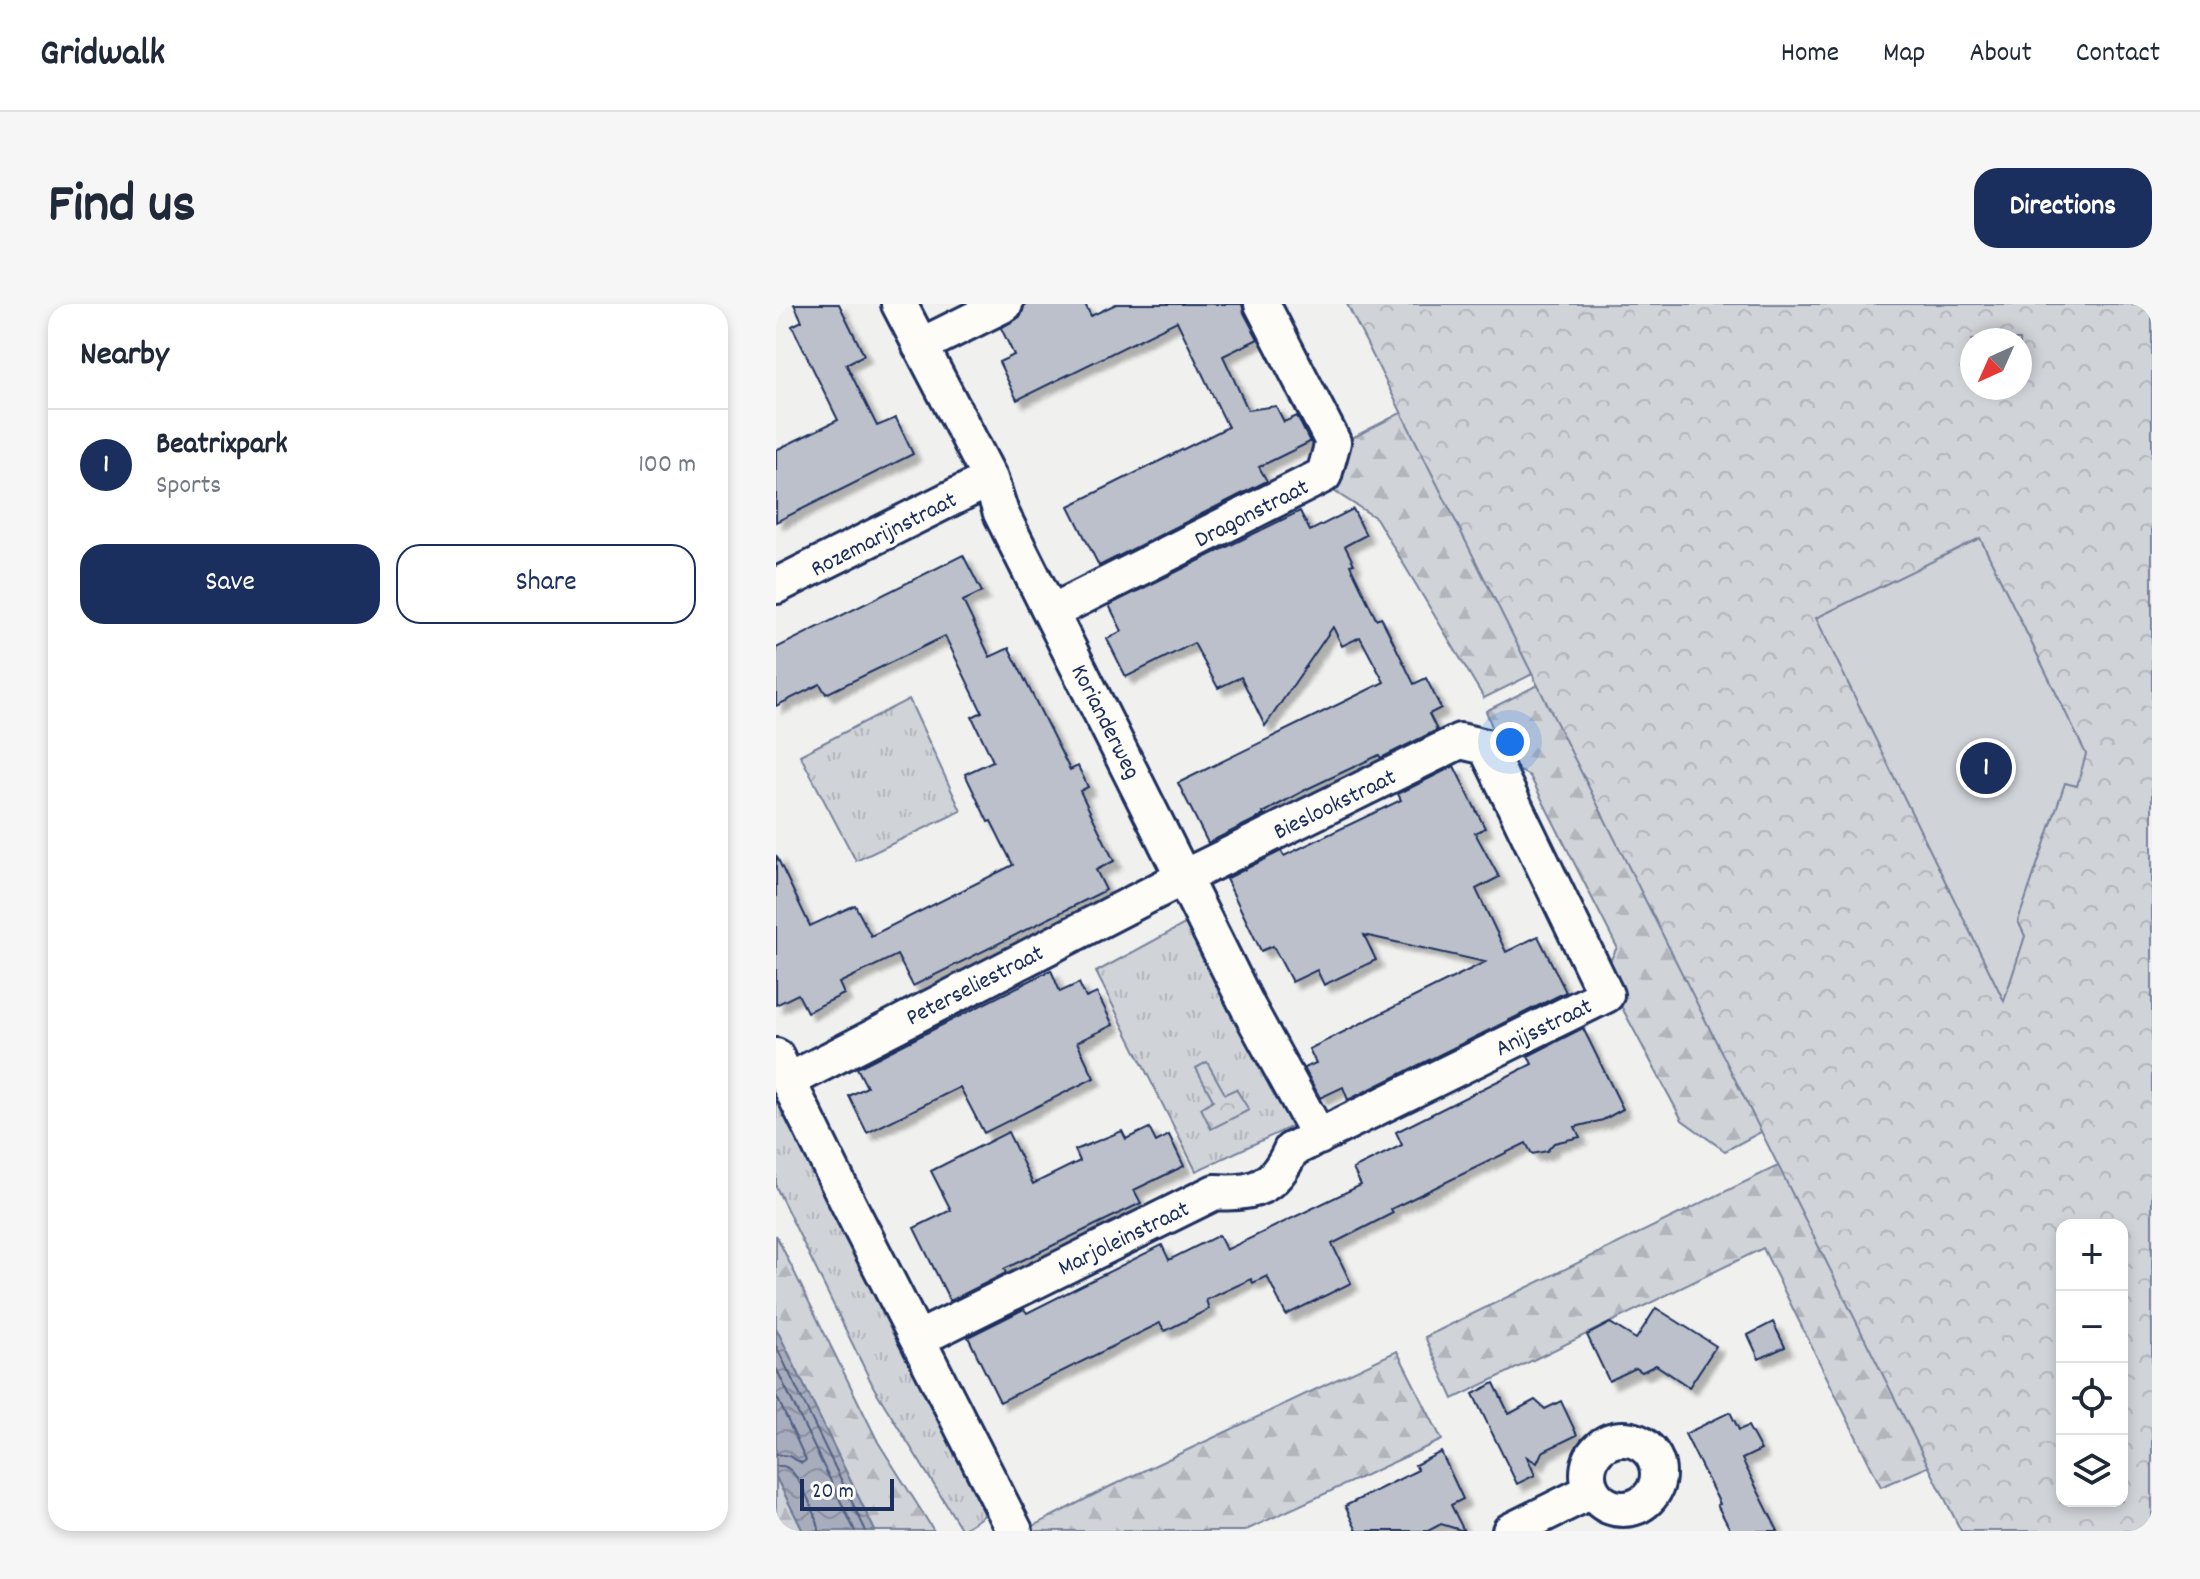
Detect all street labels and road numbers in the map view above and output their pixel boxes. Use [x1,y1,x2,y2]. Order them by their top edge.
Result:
street label: Dragonstraat [1189,471,1315,558]
street label: Rozemarijnstraat [805,484,963,587]
street label: Korianderweg [1061,659,1148,786]
street label: Bieslookstraat [1268,761,1402,850]
street label: Peterseliestraat [901,937,1050,1036]
street label: Anijsstraat [1490,991,1599,1067]
street label: Marjoleinstraat [1053,1193,1196,1286]

